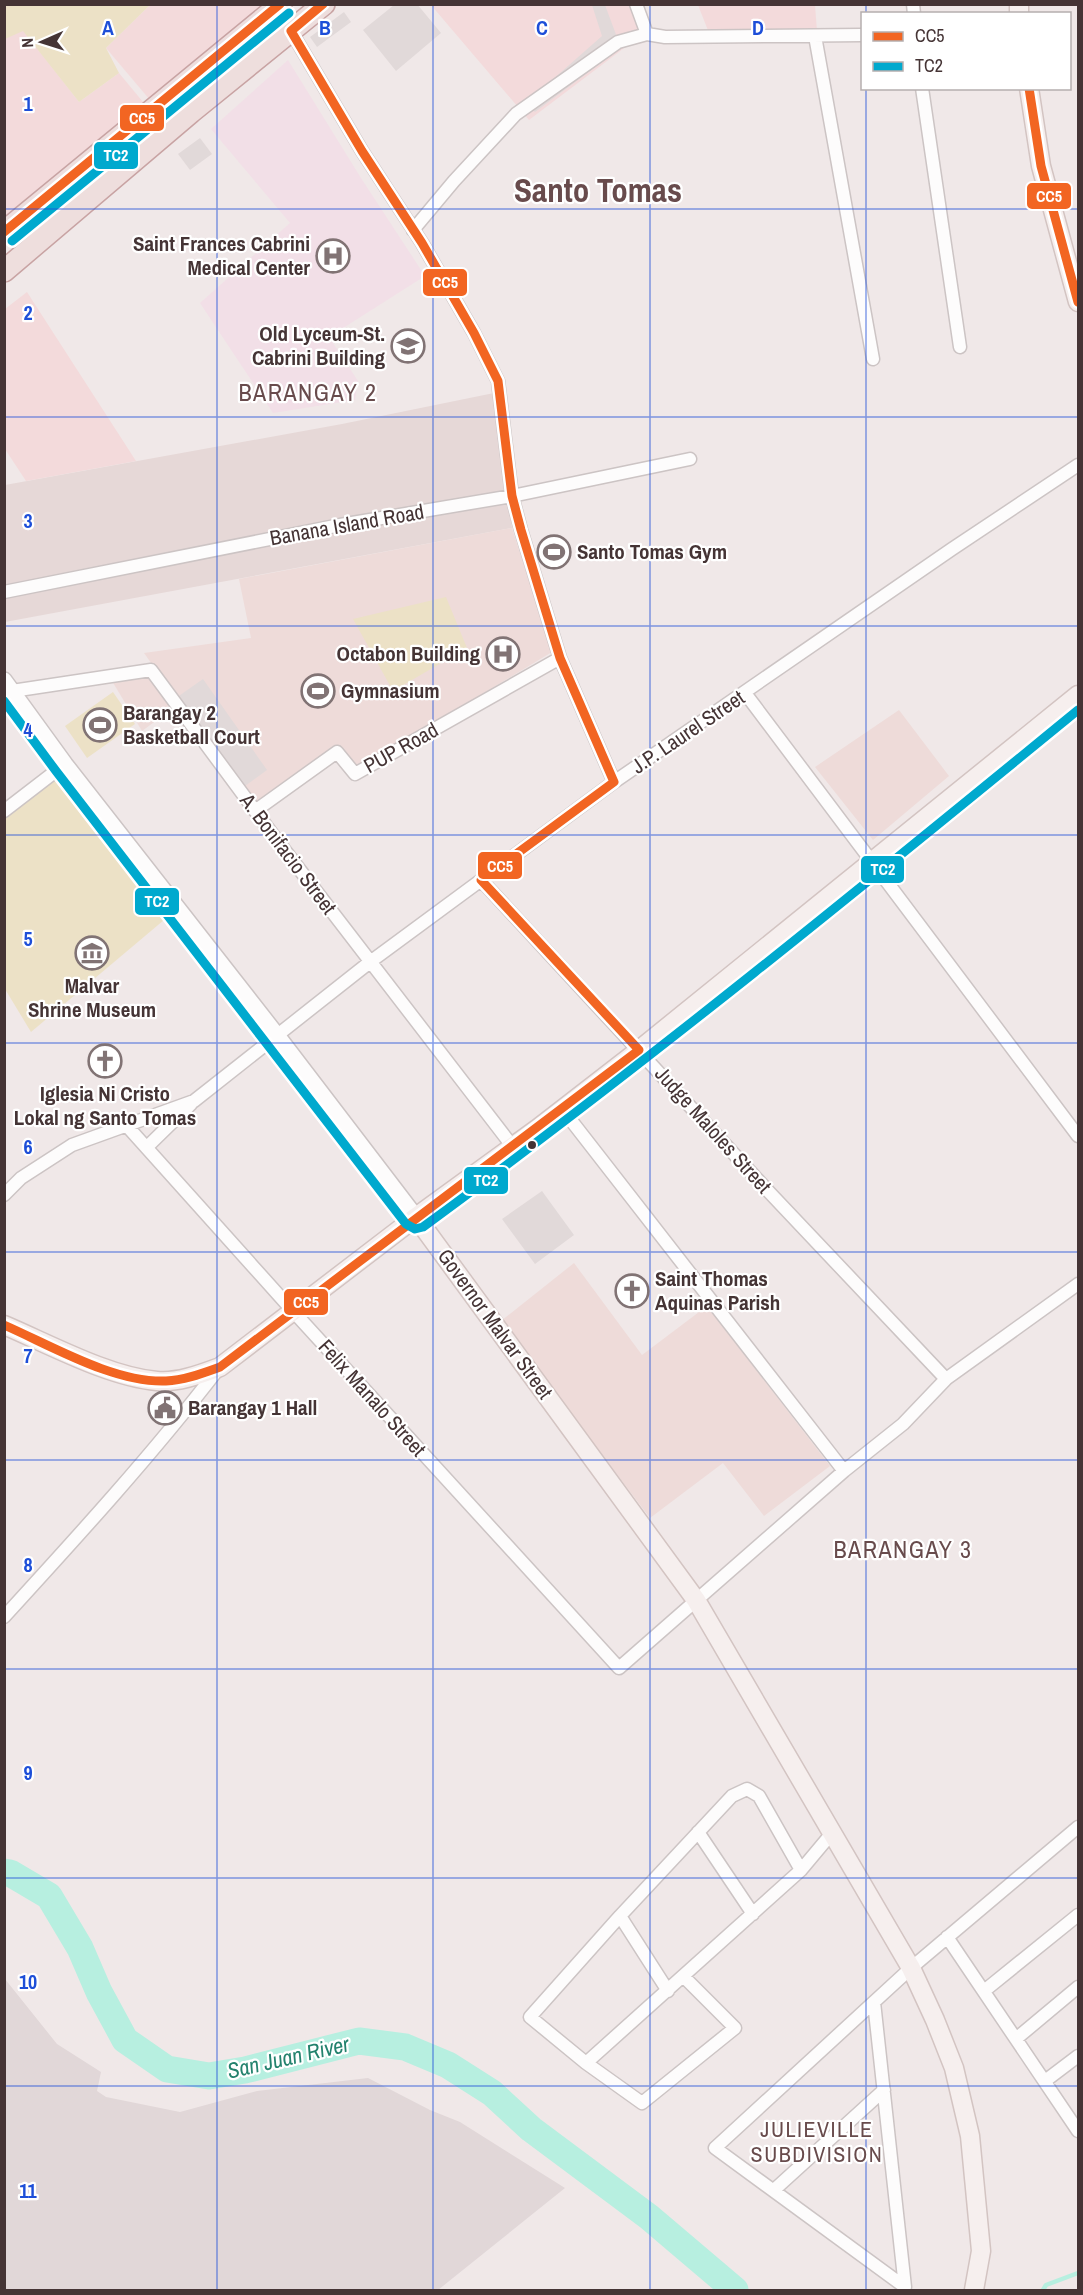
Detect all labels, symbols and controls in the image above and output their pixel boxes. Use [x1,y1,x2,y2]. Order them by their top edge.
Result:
north arrow [12,12,72,72]
legend [861,12,1071,90]
text: A [102,14,114,41]
text: B [319,14,331,41]
text: C [536,14,548,41]
text: D [752,14,764,41]
text: CC5 [915,23,945,48]
text: N [16,37,38,48]
text: TC2 [915,53,943,78]
text: 1 [23,90,33,117]
line badge: CC5 [119,104,165,132]
text: CC5 [129,107,155,129]
line badge: TC2 [93,141,139,170]
text: TC2 [104,144,128,166]
district label: Santo Tomas [514,168,682,212]
line badge: CC5 [1026,182,1072,210]
text: CC5 [1036,185,1062,207]
place label: Saint Frances Cabrini Medical Center [133,229,310,282]
hospital icon: Saint Frances Cabrini Medical Center [315,238,351,274]
line badge: CC5 [422,268,468,297]
text: CC5 [432,271,458,293]
text: 2 [23,299,33,326]
place label: Old Lyceum-St. Cabrini Building [252,319,385,372]
school or university icon: Old Lyceum-St. Cabrini Building [390,328,426,364]
district label: BARANGAY 2 [238,376,378,408]
street label: Banana Island Road [268,497,426,552]
text: 3 [23,507,33,534]
sports icon: Santo Tomas Gym [536,534,572,570]
place label: Santo Tomas Gym [577,537,727,566]
hospital icon: Octabon Building [485,636,521,672]
place label: Octabon Building [336,639,480,668]
sports icon: Gymnasium [300,673,336,709]
place label: Gymnasium [341,676,440,705]
street label: J.P. Laurel Street [625,683,750,780]
place label: Barangay 2 Basketball Court [123,698,260,751]
sports icon: Barangay 2 Basketball Court [82,707,118,743]
street label: PUP Road [358,715,443,780]
text: 4 [23,716,33,743]
street label: A. Bonifacio Street [233,786,344,920]
line badge: CC5 [477,851,523,880]
text: CC5 [487,855,513,877]
line badge: TC2 [860,855,905,884]
text: TC2 [871,858,895,880]
line badge: TC2 [134,887,180,916]
text: TC2 [145,890,169,912]
text: 5 [23,925,33,952]
museum icon: Malvar Shrine Museum [74,935,110,971]
place label: Malvar Shrine Museum [28,971,156,1024]
church icon: Iglesia Ni Cristo Lokal ng Santo Tomas [87,1043,123,1079]
street label: Judge Maloles Street [648,1060,778,1200]
place label: Iglesia Ni Cristo Lokal ng Santo Tomas [14,1079,196,1132]
text: 6 [23,1133,33,1160]
unlabelled marker [526,1139,538,1151]
line badge: TC2 [463,1166,509,1195]
text: TC2 [474,1169,498,1191]
street label: Governor Malvar Street [431,1243,560,1405]
place label: Saint Thomas Aquinas Parish [655,1264,780,1317]
church icon: Saint Thomas Aquinas Parish [614,1273,650,1309]
line badge: CC5 [283,1288,329,1316]
text: CC5 [293,1291,319,1313]
street label: Felix Manalo Street [312,1333,433,1463]
text: 7 [23,1342,33,1369]
public building icon: Barangay 1 Hall [147,1390,183,1426]
place label: Barangay 1 Hall [188,1393,317,1422]
district label: BARANGAY 3 [833,1533,973,1565]
text: 8 [23,1551,33,1578]
text: 9 [23,1759,33,1786]
text: 10 [19,1968,37,1995]
water label: San Juan River [224,2028,353,2086]
district label: JULIEVILLE SUBDIVISION [751,2114,883,2169]
text: 11 [19,2177,38,2204]

